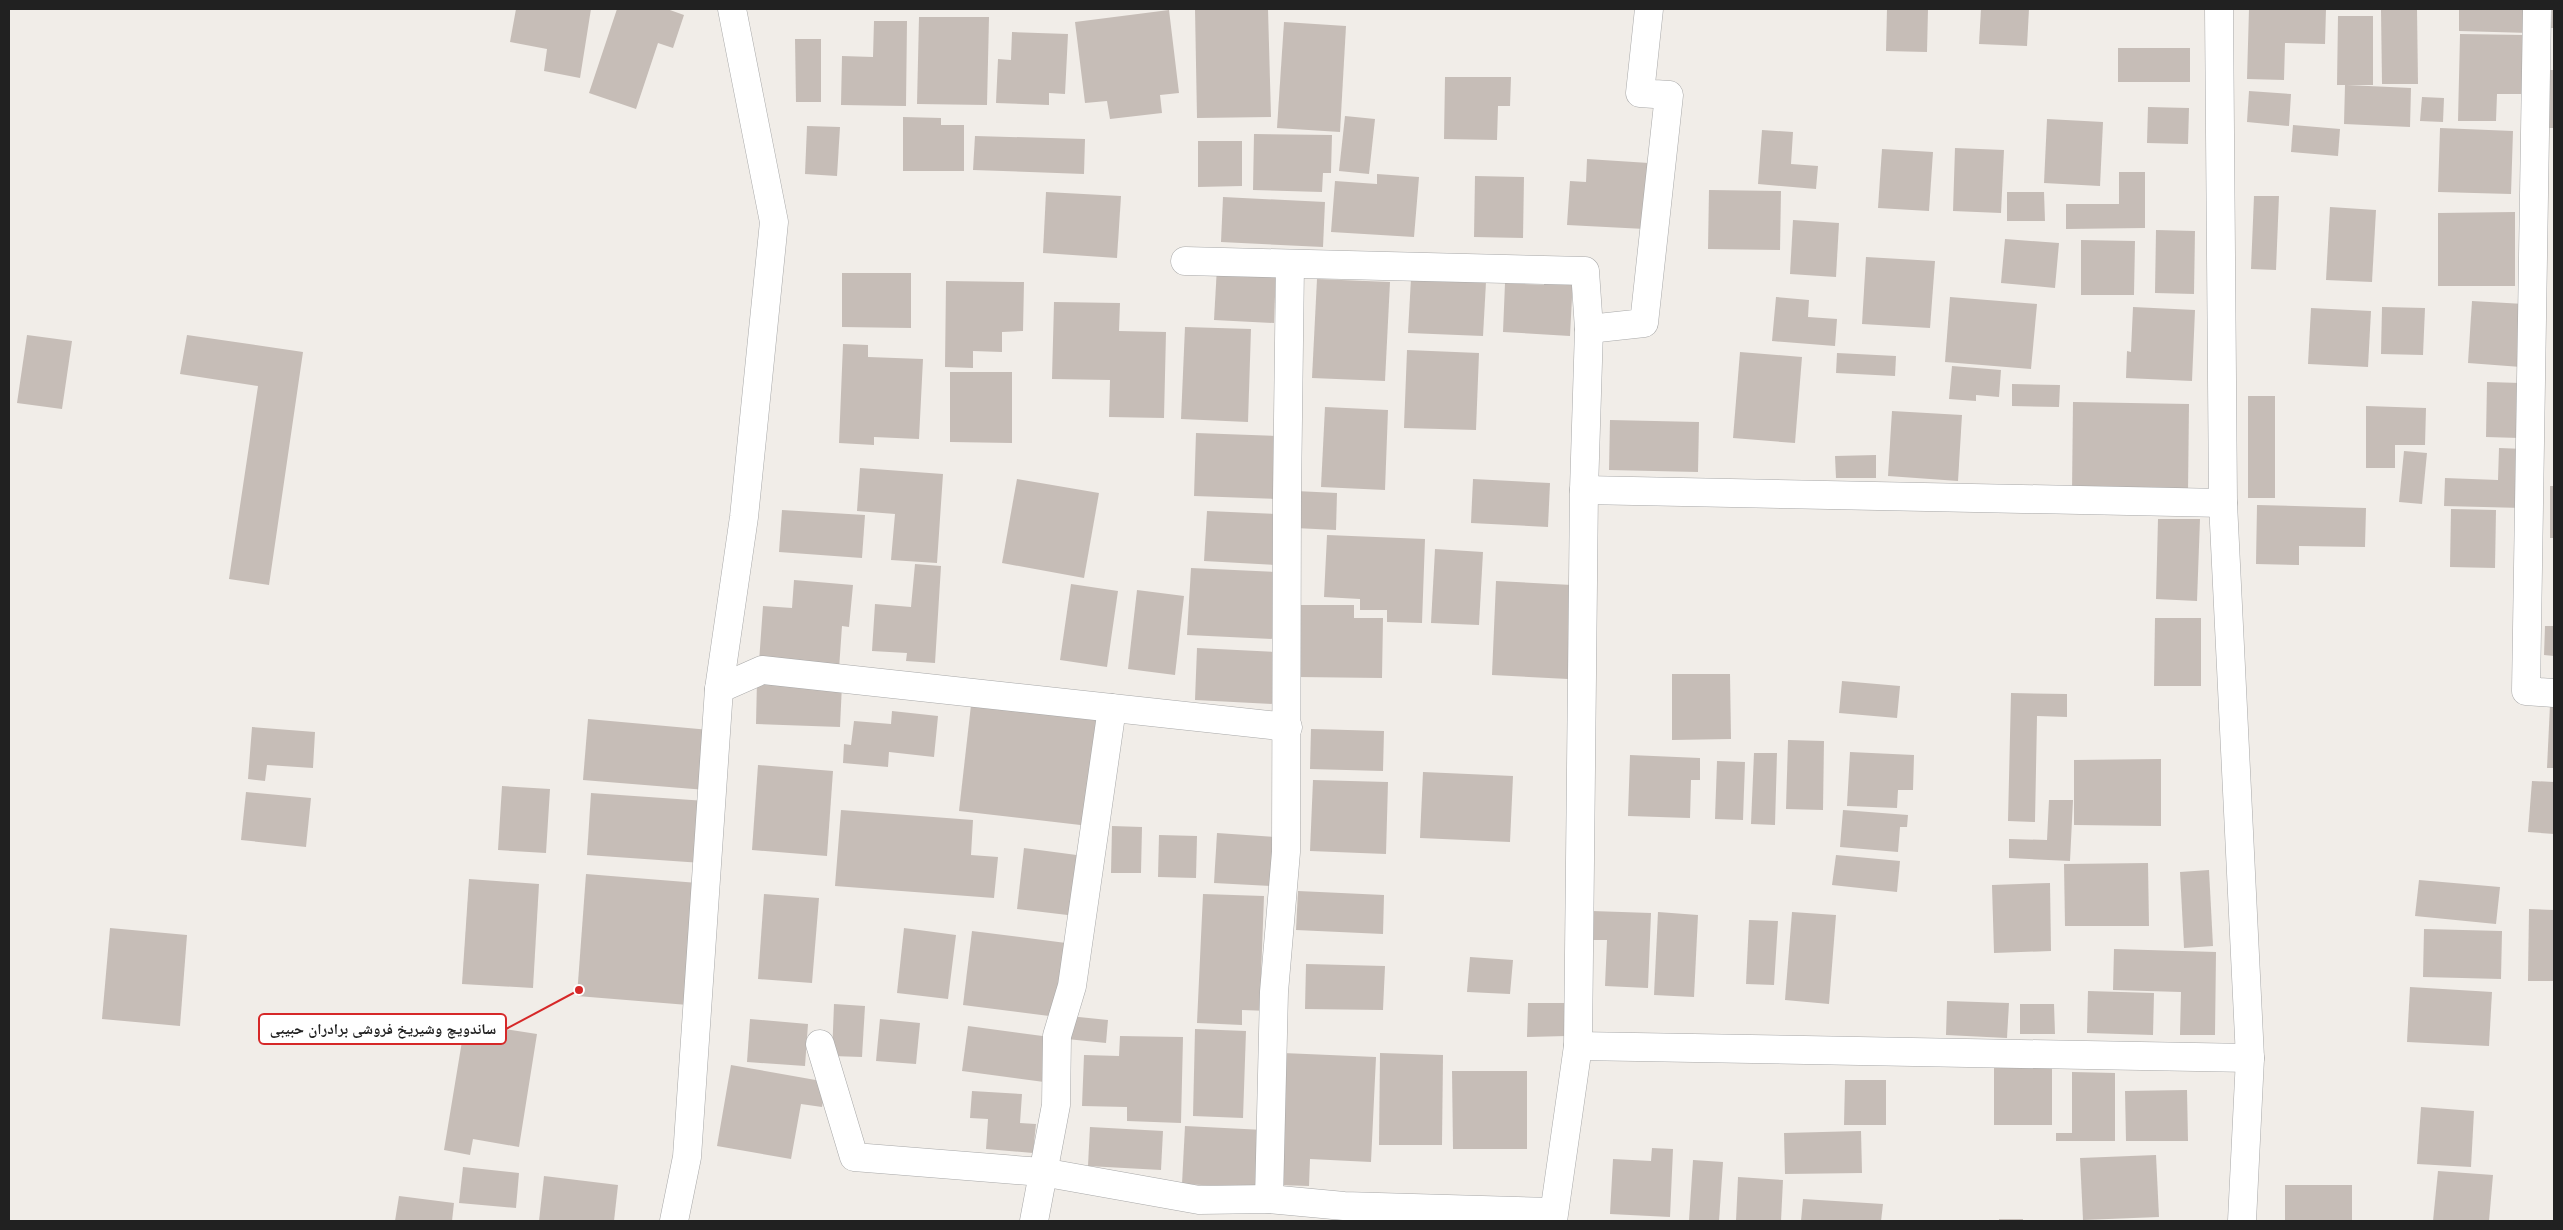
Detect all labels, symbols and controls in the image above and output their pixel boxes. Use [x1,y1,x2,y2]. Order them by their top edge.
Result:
callout: ساندویچ وشیریخ فروشی برادران حبیبی [259,1014,506,1044]
text: ساندویچ وشیریخ فروشی برادران حبیبی [270,1020,496,1039]

